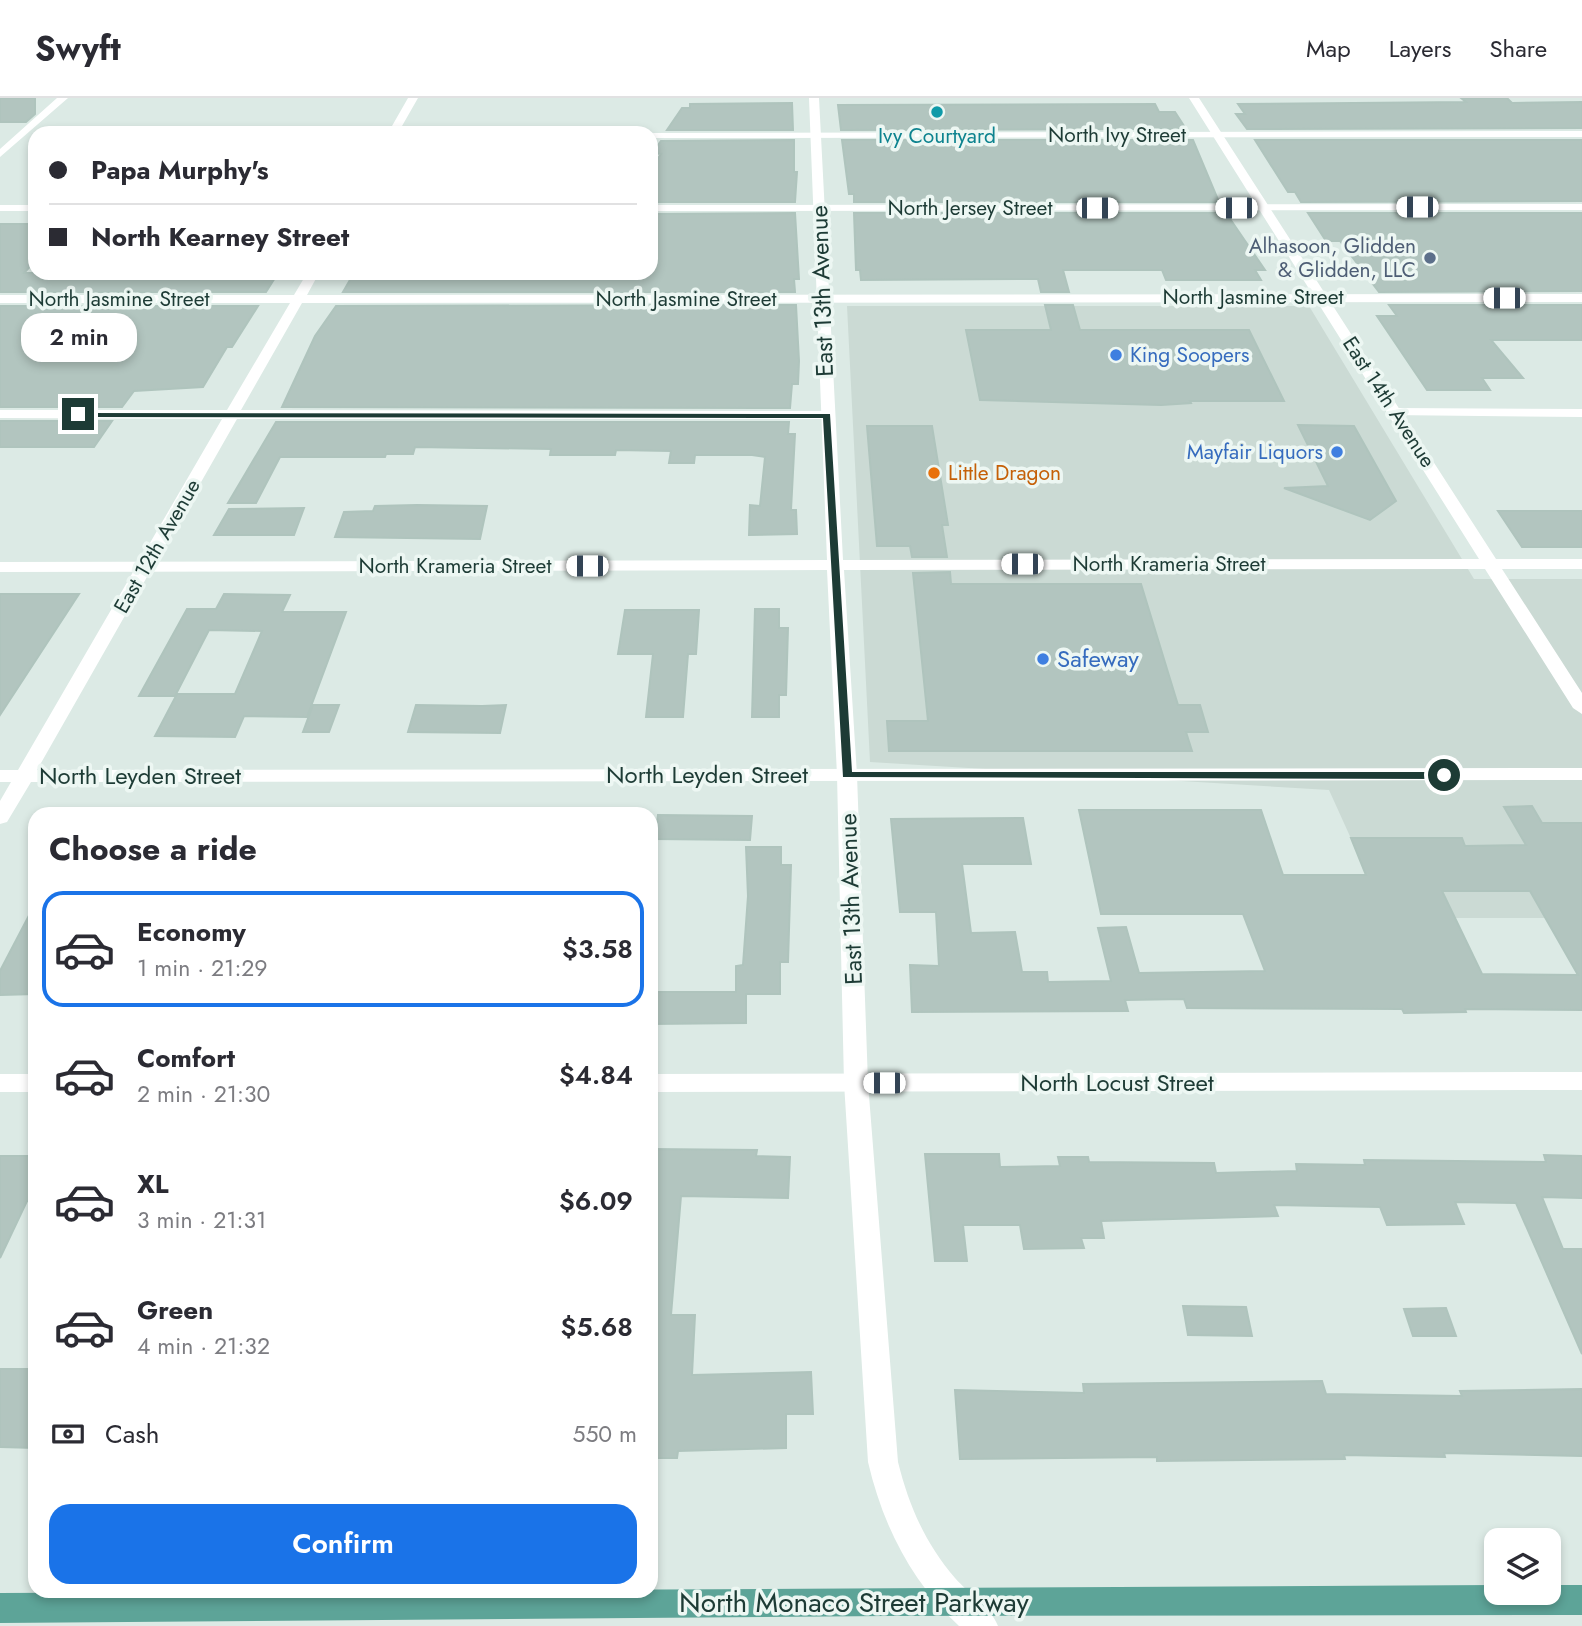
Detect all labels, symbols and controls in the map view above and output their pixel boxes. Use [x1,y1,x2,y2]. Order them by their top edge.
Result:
text: Swyft [35,25,121,72]
text: Map [1306,31,1351,66]
text: Layers [1389,31,1451,66]
text: Share [1489,31,1547,66]
marker: Ivy Courtyard [929,104,945,120]
street label: North Ivy Street [1048,120,1186,150]
place label: Ivy Courtyard [878,121,996,151]
text: Papa Murphy's [91,151,269,189]
street label: North Jersey Street [888,193,1052,223]
car [1397,197,1439,218]
car [1077,198,1119,219]
car [1216,198,1258,219]
street label: East 13th Avenue [801,205,842,377]
text: North Kearney Street [91,218,349,256]
place label: Alhasoon, Glidden & Glidden, LLC [1249,231,1416,285]
marker: Alhasoon, Glidden & Glidden, LLC [1422,250,1438,266]
street label: North Jasmine Street [1163,282,1344,312]
street label: North Jasmine Street [29,284,210,314]
street label: North Jasmine Street [596,284,777,314]
car [1484,288,1526,309]
callout: 2 min [20,313,136,362]
text: 2 min [49,320,109,354]
street label: East 14th Avenue [1335,331,1443,474]
place label: King Soopers [1130,340,1250,370]
marker: King Soopers [1108,347,1124,363]
route end [62,398,94,430]
place label: Mayfair Liquors [1187,437,1323,467]
marker: Mayfair Liquors [1329,444,1345,460]
place label: Little Dragon [948,458,1061,488]
marker: Little Dragon [926,465,942,481]
street label: East 12th Avenue [106,473,208,619]
street label: North Krameria Street [1073,549,1265,579]
street label: North Krameria Street [359,551,551,581]
car [1002,554,1044,575]
car [567,556,609,577]
place label: Safeway [1057,641,1139,676]
marker: Safeway [1035,651,1051,667]
street label: North Leyden Street [606,757,808,792]
street label: North Leyden Street [39,758,241,793]
route start [1428,759,1460,791]
street label: East 13th Avenue [830,813,871,985]
text: Choose a ride [49,826,257,872]
text: Economy [137,913,246,951]
icon: car [53,918,116,981]
text: $3.58 [562,930,633,968]
text: 1 min · 21:29 [137,951,268,985]
text: Comfort [137,1039,235,1077]
icon: car [53,1044,116,1107]
text: $4.84 [559,1056,633,1094]
street label: North Locust Street [1020,1065,1214,1100]
car [864,1073,906,1094]
text: 2 min · 21:30 [137,1077,270,1111]
text: XL [137,1165,169,1203]
icon: car [53,1170,116,1233]
text: $6.09 [559,1182,633,1220]
text: 3 min · 21:31 [137,1203,266,1237]
text: Green [137,1291,213,1329]
icon: car [53,1296,116,1359]
text: $5.68 [561,1308,633,1346]
text: 4 min · 21:32 [137,1329,270,1363]
icon: cash [49,1415,87,1453]
text: Cash [105,1415,159,1453]
text: 550 m [572,1417,637,1451]
button: Confirm [49,1504,637,1584]
map controls [1484,1528,1561,1605]
button: layers [1484,1528,1561,1605]
street label: North Monaco Street Parkway [679,1582,1030,1623]

